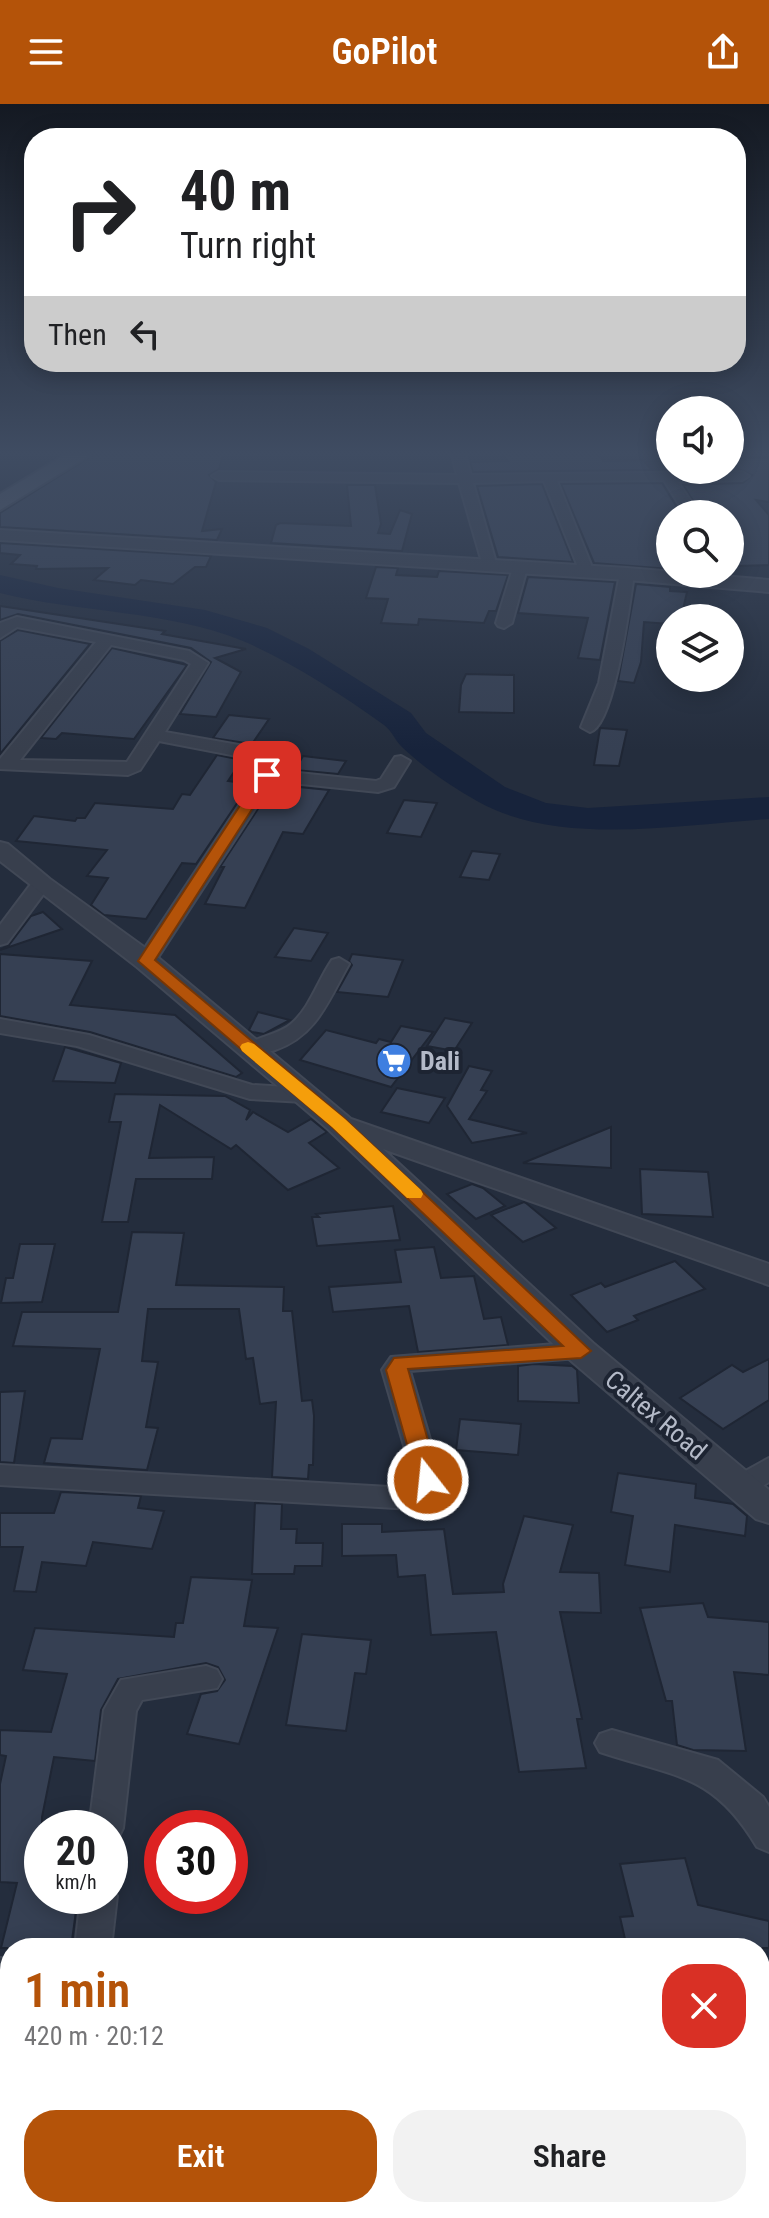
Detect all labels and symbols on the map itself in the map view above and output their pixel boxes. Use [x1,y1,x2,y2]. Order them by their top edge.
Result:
pin [233,741,301,809]
supermarket icon: Dali [375,1042,413,1080]
place label: Dali [420,1046,460,1076]
street label: Caltex Road [599,1364,713,1466]
position arrow [386,1438,470,1522]
speed limit sign: 30 [144,1810,248,1914]

